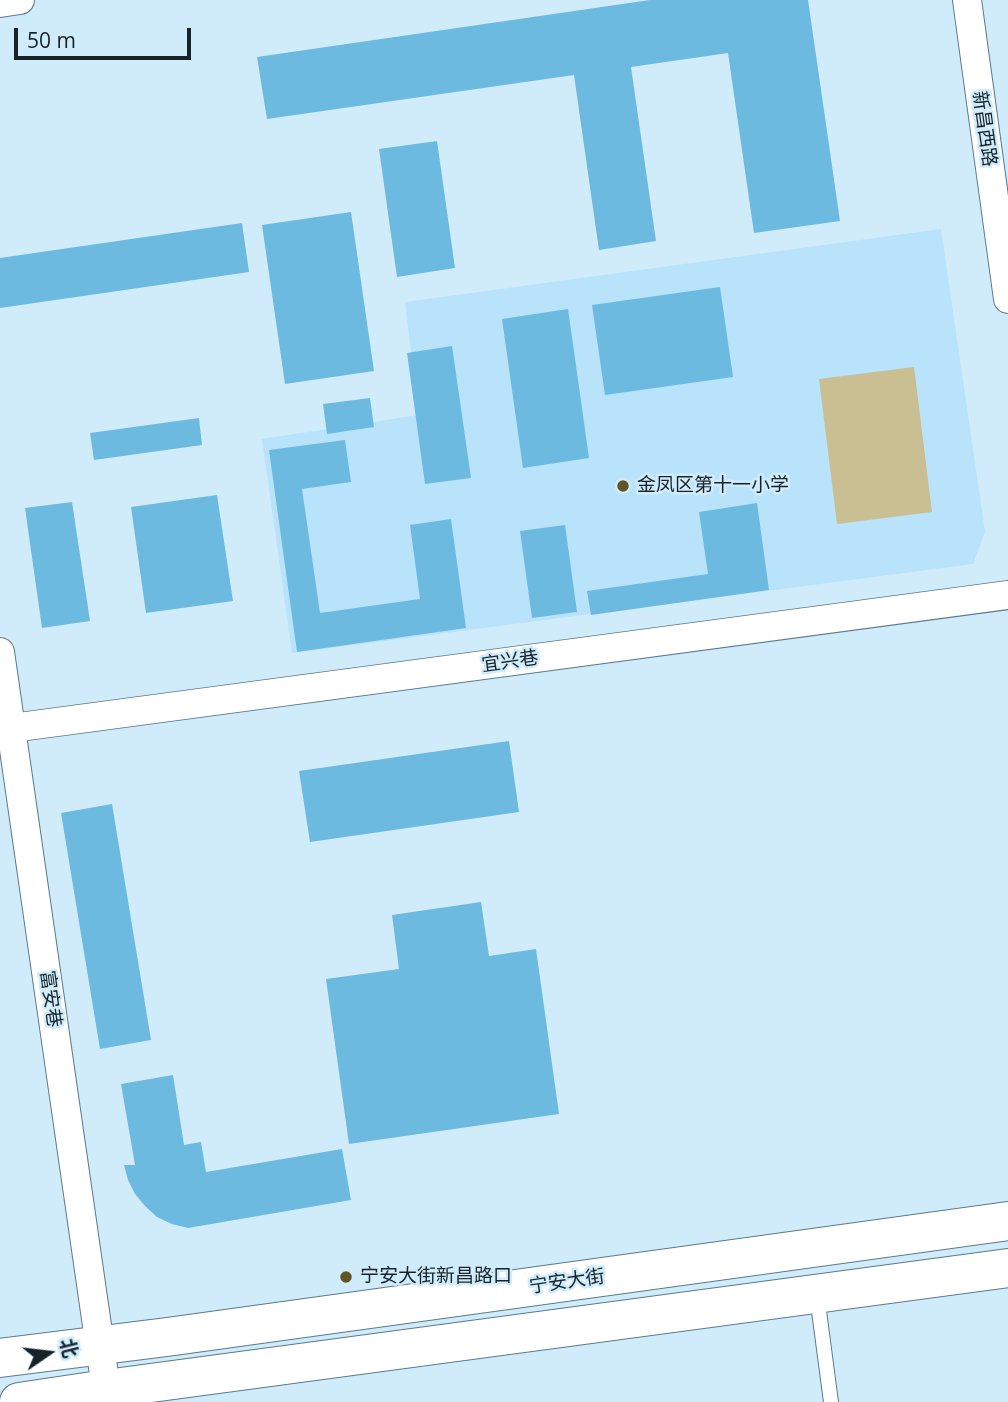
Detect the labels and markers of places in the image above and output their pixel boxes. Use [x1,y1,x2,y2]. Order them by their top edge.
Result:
place label: 金凤区第十一小学 [637,475,789,497]
marker: 金凤区第十一小学 [615,478,631,494]
place label: 宁安大街新昌路口 [360,1266,512,1288]
marker: 宁安大街新昌路口 [338,1269,354,1285]

